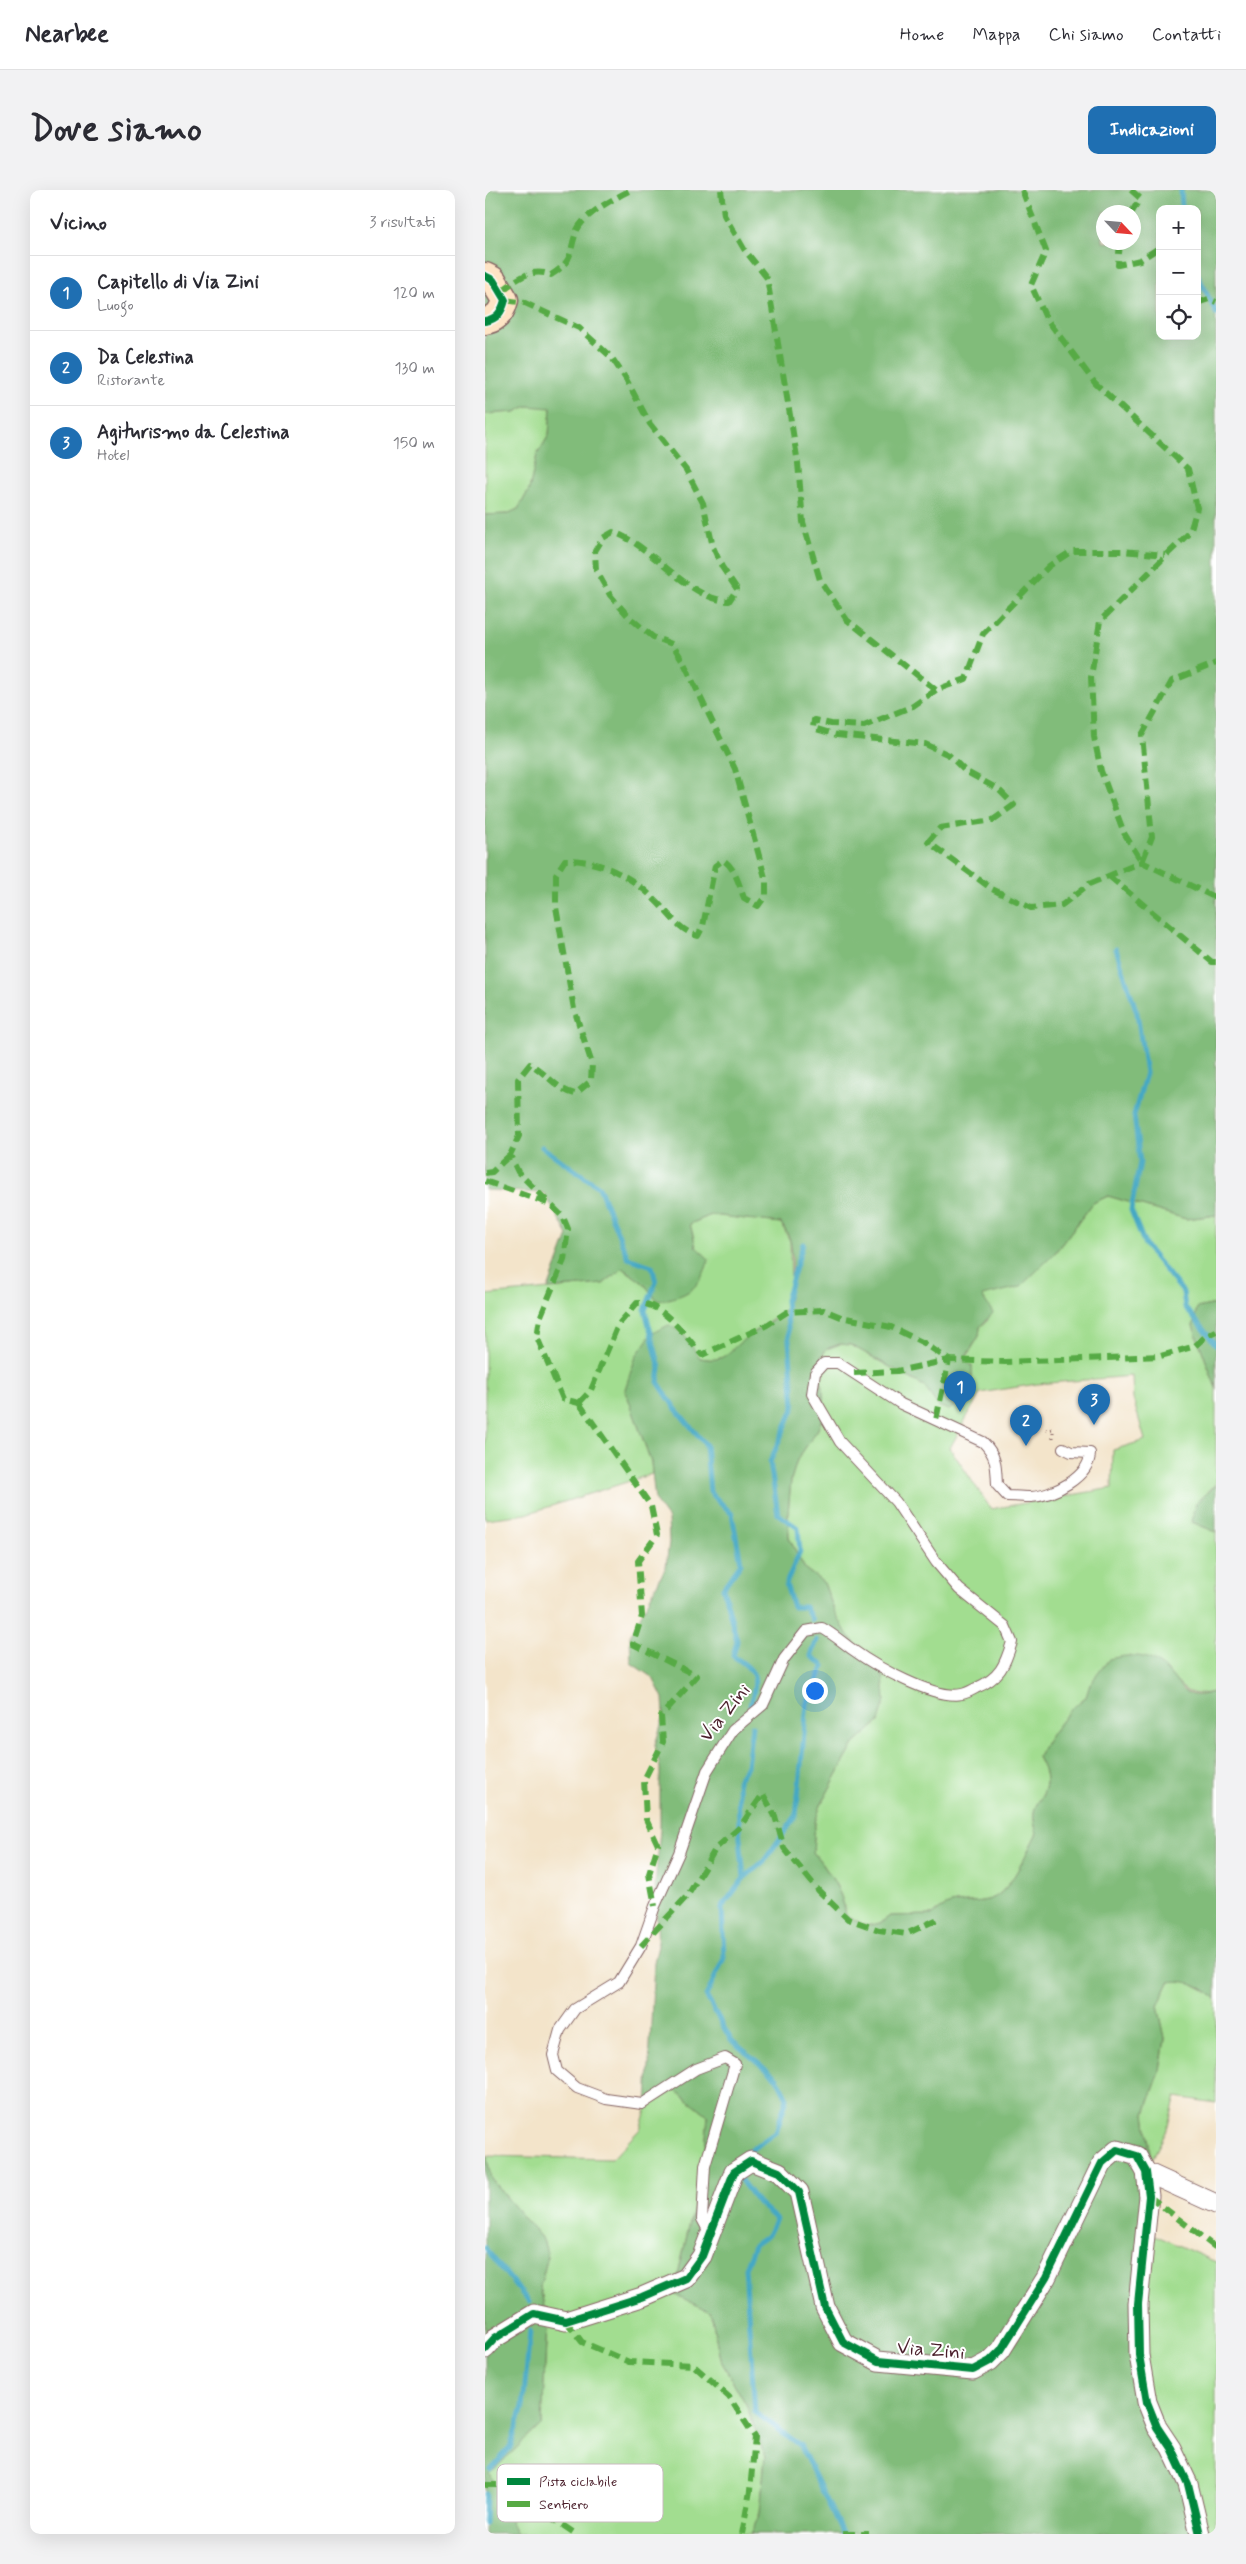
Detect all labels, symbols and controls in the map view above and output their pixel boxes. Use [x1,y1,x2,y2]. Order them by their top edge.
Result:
text: Nearbee [25,19,109,50]
text: Home [900,23,944,47]
text: Mappa [972,23,1021,47]
text: Chi siamo [1049,23,1124,47]
text: Contatti [1152,23,1221,47]
button: Indicazioni [1088,106,1216,154]
text: Dove siamo [30,107,202,153]
north arrow [1096,205,1141,250]
map controls [1156,205,1201,340]
button: + [1156,205,1201,250]
text: Vicino [50,209,107,237]
text: 3 risultati [369,212,435,233]
button: − [1156,250,1201,295]
text: Capitello di Via Zini [97,270,259,295]
text: 1 [62,283,70,304]
text: 120 m [393,283,435,304]
text: Luogo [97,295,134,316]
button: locate [1156,295,1201,340]
text: Da Celestina [97,345,194,370]
text: 2 [62,358,70,379]
text: 130 m [394,358,435,379]
text: Ristorante [97,370,165,391]
text: Agiturismo da Celestina [97,420,290,445]
text: 3 [62,433,70,454]
text: 150 m [393,433,435,454]
text: Hotel [97,445,130,466]
pin: 1 [944,1371,976,1412]
pin: 3 [1078,1384,1110,1425]
pin: 2 [1010,1405,1042,1446]
street label: Via Zini [693,1678,757,1748]
your location [802,1678,828,1704]
street label: Via Zini [896,2334,966,2367]
legend [497,2464,663,2522]
text: Pista ciclabile [539,2473,617,2491]
text: Sentiero [539,2496,589,2514]

